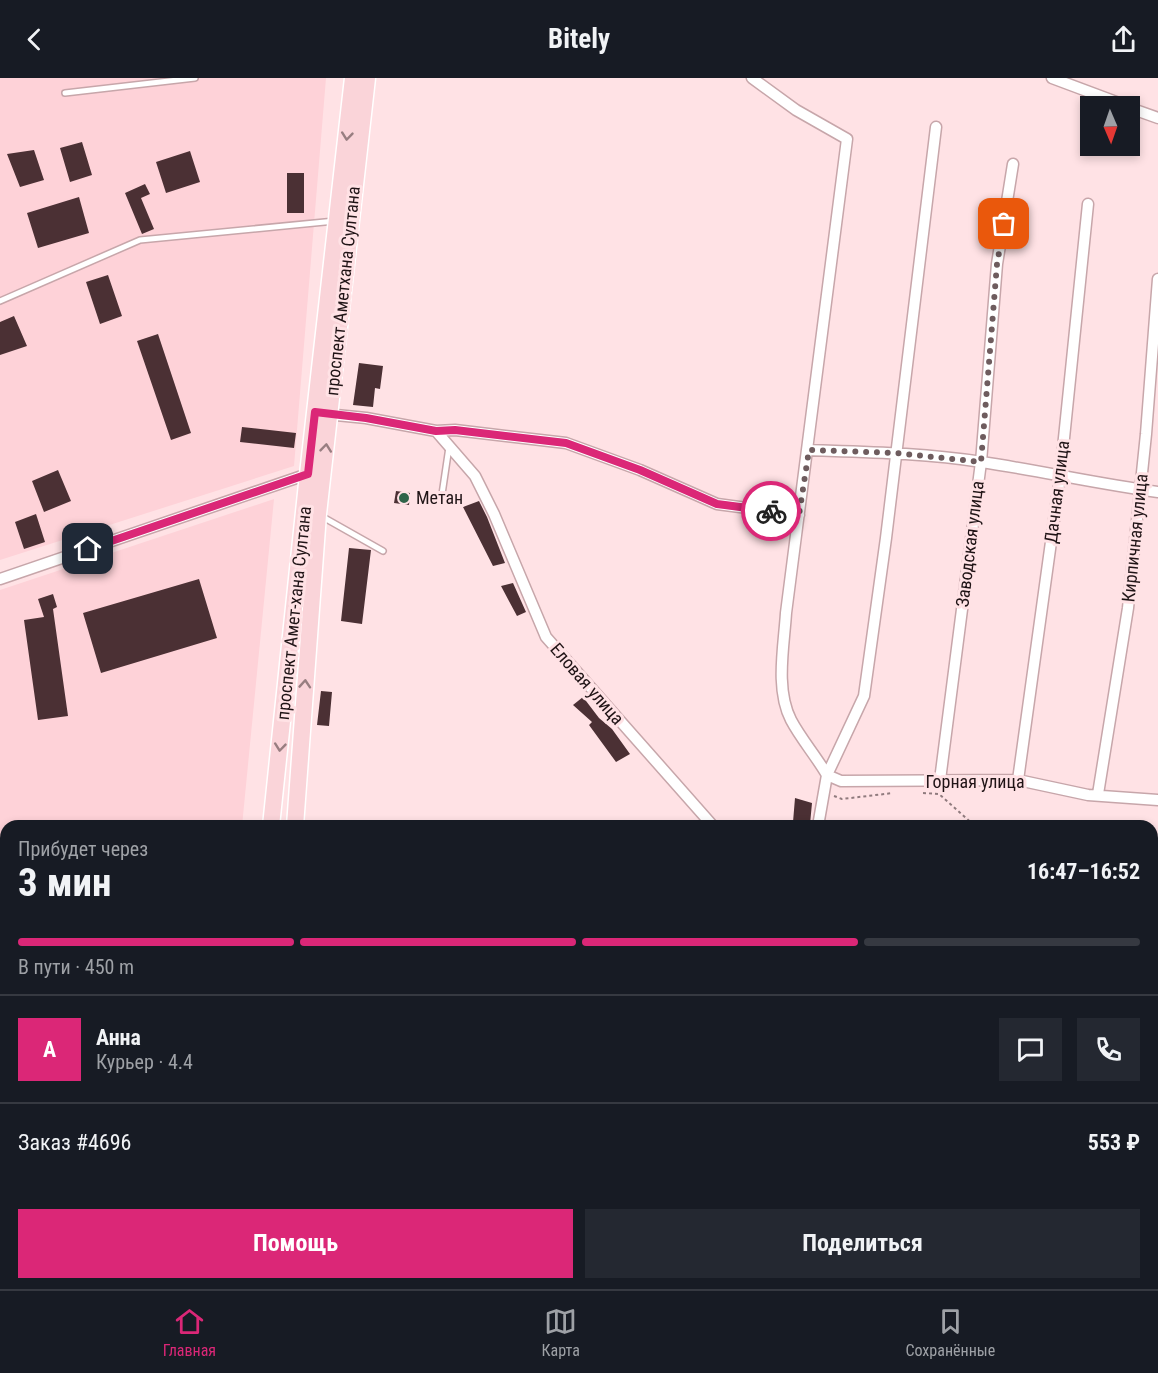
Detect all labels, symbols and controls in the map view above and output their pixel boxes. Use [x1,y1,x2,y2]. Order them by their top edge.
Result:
icon: back [18,23,51,56]
text: Bitely [548,23,610,55]
icon: share [1107,23,1140,56]
north arrow [1080,96,1140,156]
map controls [1080,96,1140,156]
one-way arrow [341,132,353,141]
street label: проспект Аметхана Султана [321,185,364,397]
pin [978,198,1029,249]
icon: bag [987,207,1020,240]
street label: Дачная улица [1040,439,1073,544]
one-way arrow [319,444,332,453]
street label: Кирпичная улица [1117,473,1152,603]
street label: Заводская улица [951,480,988,608]
courier [741,481,801,541]
place label: Метан [416,487,463,508]
marker: Метан [397,491,411,505]
icon: bike [755,495,788,528]
street label: проспект Амет-хана Султана [272,505,315,721]
pin [62,523,113,574]
icon: home [71,532,104,565]
street label: Еловая улица [546,639,629,729]
one-way arrow [299,680,312,689]
one-way arrow [274,743,287,752]
street label: Горная улица [925,771,1025,792]
text: Прибудет через [18,837,148,861]
text: 16:47–16:52 [1027,859,1140,884]
text: 3 мин [18,860,112,906]
text: В пути · 450 m [18,955,134,979]
button: chat [999,1018,1062,1081]
button: phone [1077,1018,1140,1081]
text: Анна [96,1025,141,1050]
text: А [43,1037,56,1062]
text: Курьер · 4.4 [96,1050,193,1074]
text: Заказ #4696 [18,1130,131,1155]
text: 553 ₽ [1088,1130,1140,1155]
button: Помощь [18,1209,573,1278]
button: Поделиться [585,1209,1140,1278]
tab: Главная [163,1305,216,1360]
tab: Карта [542,1305,580,1360]
tab: Сохранённые [905,1305,995,1360]

